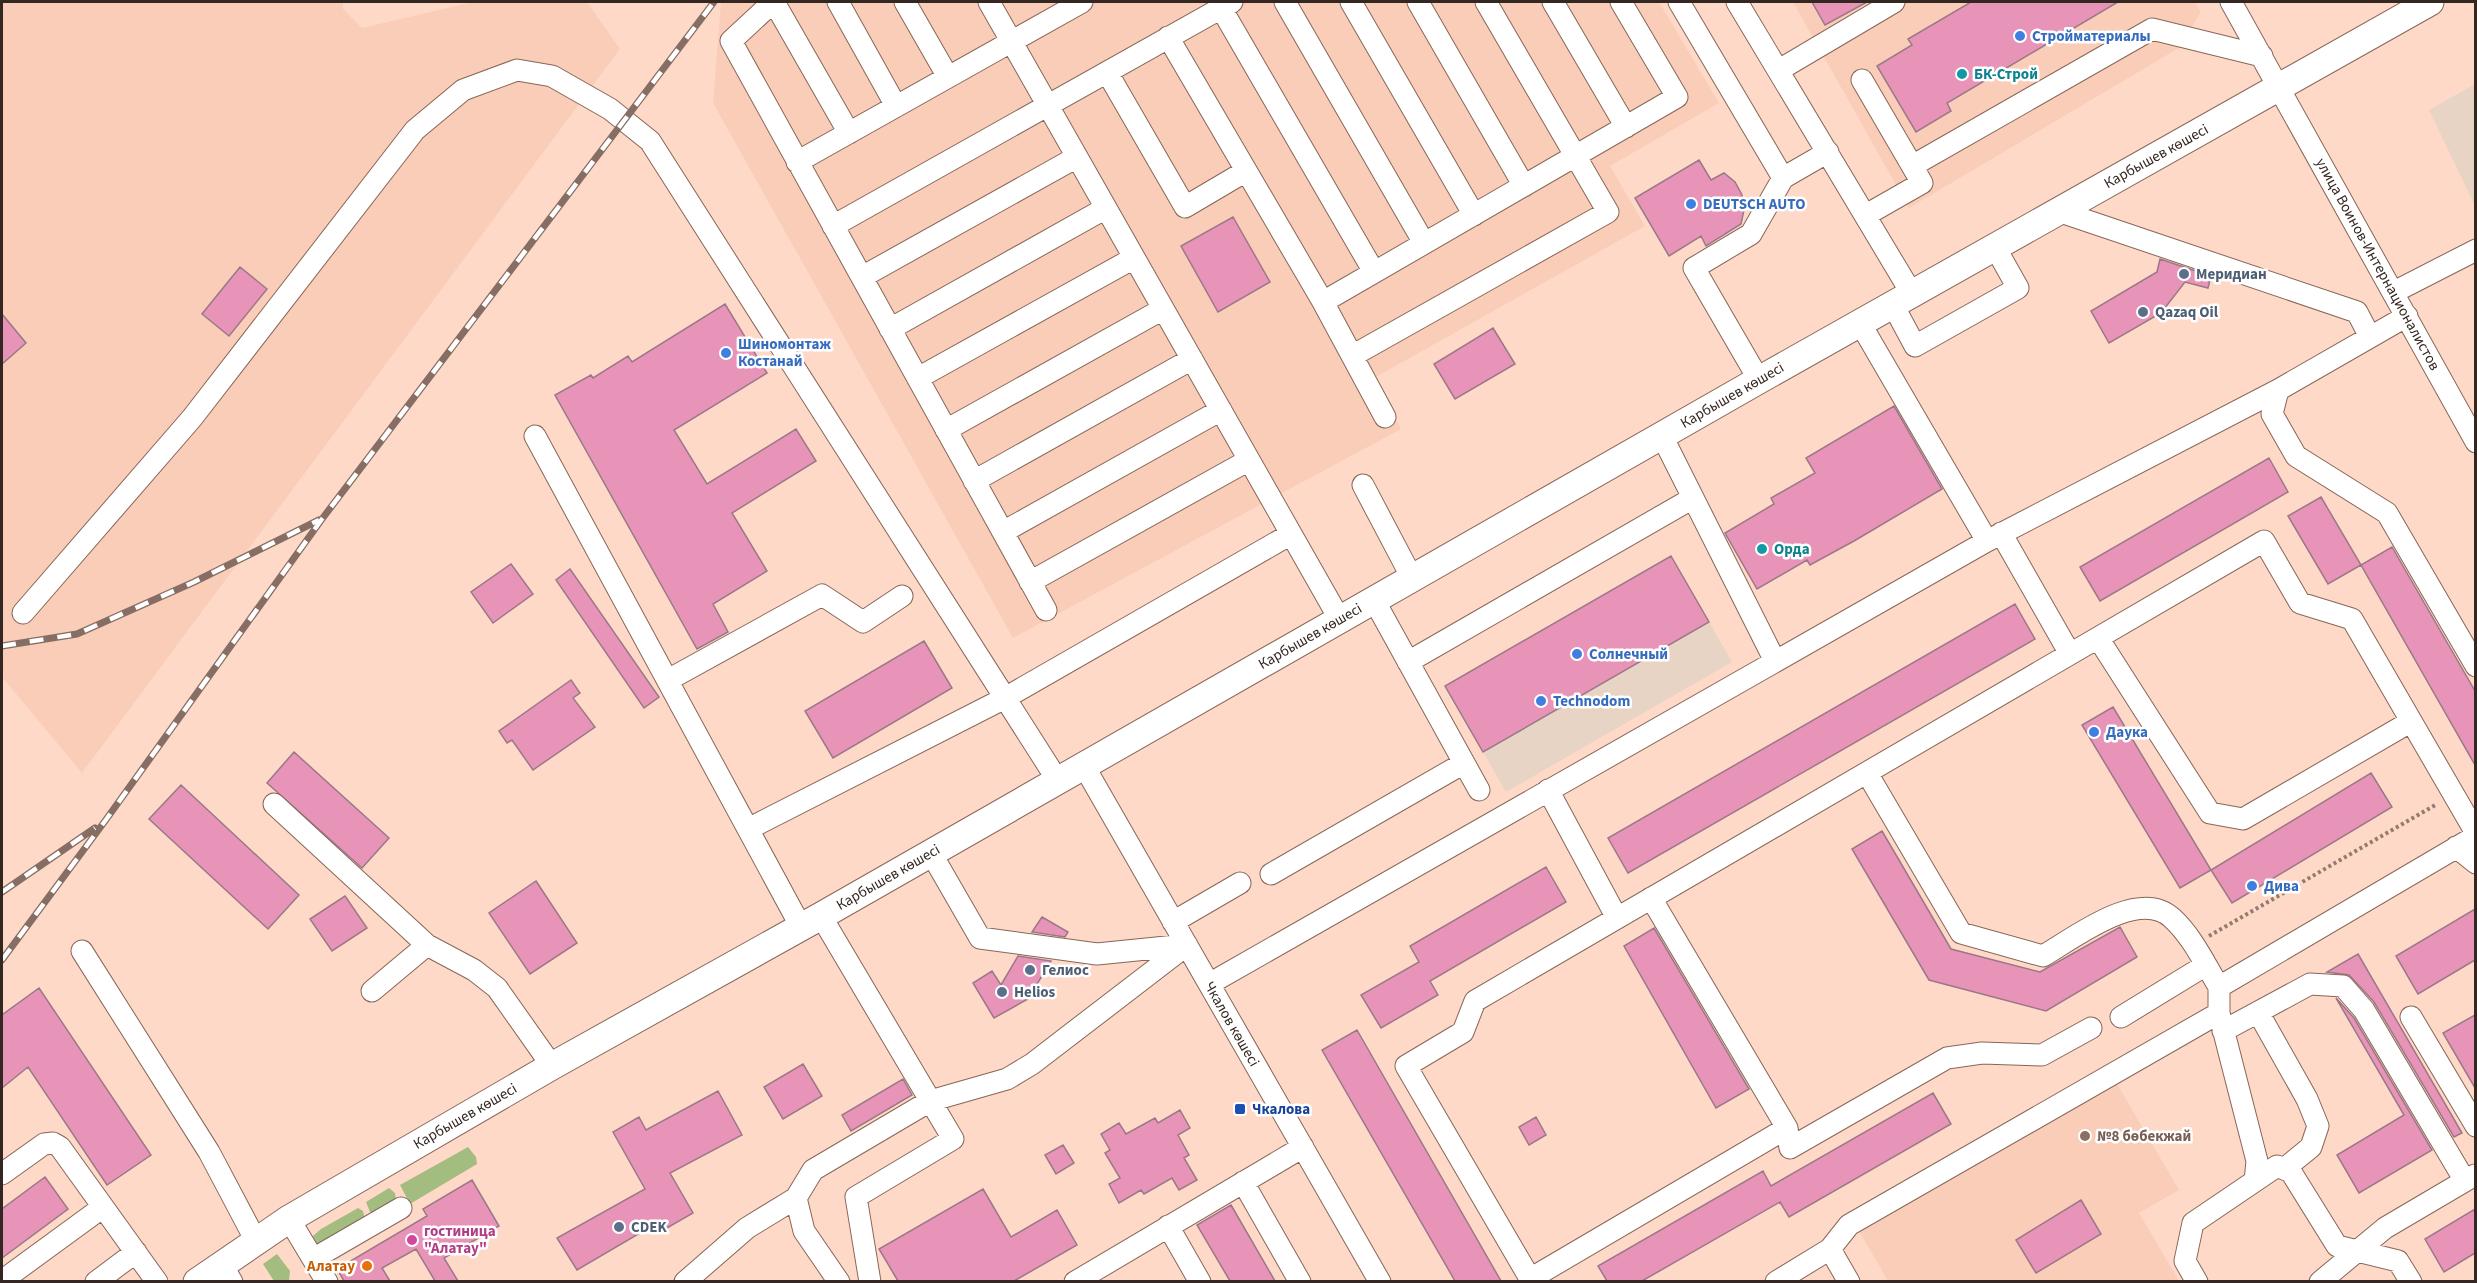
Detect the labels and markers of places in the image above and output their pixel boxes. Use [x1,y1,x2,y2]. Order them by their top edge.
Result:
place label: Стройматериалы [2032,26,2151,47]
marker: Стройматериалы [2013,29,2027,43]
place label: БК-Строй [1974,64,2038,85]
marker: БК-Строй [1955,67,1969,81]
place label: DEUTSCH AUTO [1703,194,1805,215]
marker: DEUTSCH AUTO [1684,197,1698,211]
place label: Меридиан [2196,264,2267,285]
marker: Меридиан [2177,267,2191,281]
place label: Qazaq Oil [2155,302,2219,323]
marker: Qazaq Oil [2136,305,2150,319]
place label: Шиномонтаж Костанай [738,334,831,372]
marker: Шиномонтаж Костанай [719,346,733,360]
place label: Орда [1774,539,1810,560]
marker: Орда [1755,542,1769,556]
place label: Солнечный [1589,644,1668,665]
marker: Солнечный [1570,647,1584,661]
place label: Technodom [1553,691,1630,712]
marker: Technodom [1534,694,1548,708]
place label: Даука [2106,722,2148,743]
marker: Даука [2087,725,2101,739]
place label: Дива [2264,876,2299,897]
marker: Дива [2245,879,2259,893]
place label: Гелиос [1042,960,1089,981]
marker: Гелиос [1023,963,1037,977]
place label: Helios [1014,982,1056,1003]
marker: Helios [995,985,1009,999]
place label: Чкалова [1252,1099,1310,1120]
marker: Чкалова [1233,1102,1247,1116]
place label: №8 бөбекжай [2097,1126,2191,1147]
marker: №8 бөбекжай [2078,1129,2092,1143]
place label: CDEK [631,1217,667,1238]
marker: CDEK [612,1220,626,1234]
place label: гостиница "Алатау" [424,1221,496,1259]
marker: гостиница "Алатау" [405,1233,419,1247]
place label: Алатау [306,1256,355,1277]
marker: Алатау [360,1259,374,1273]

